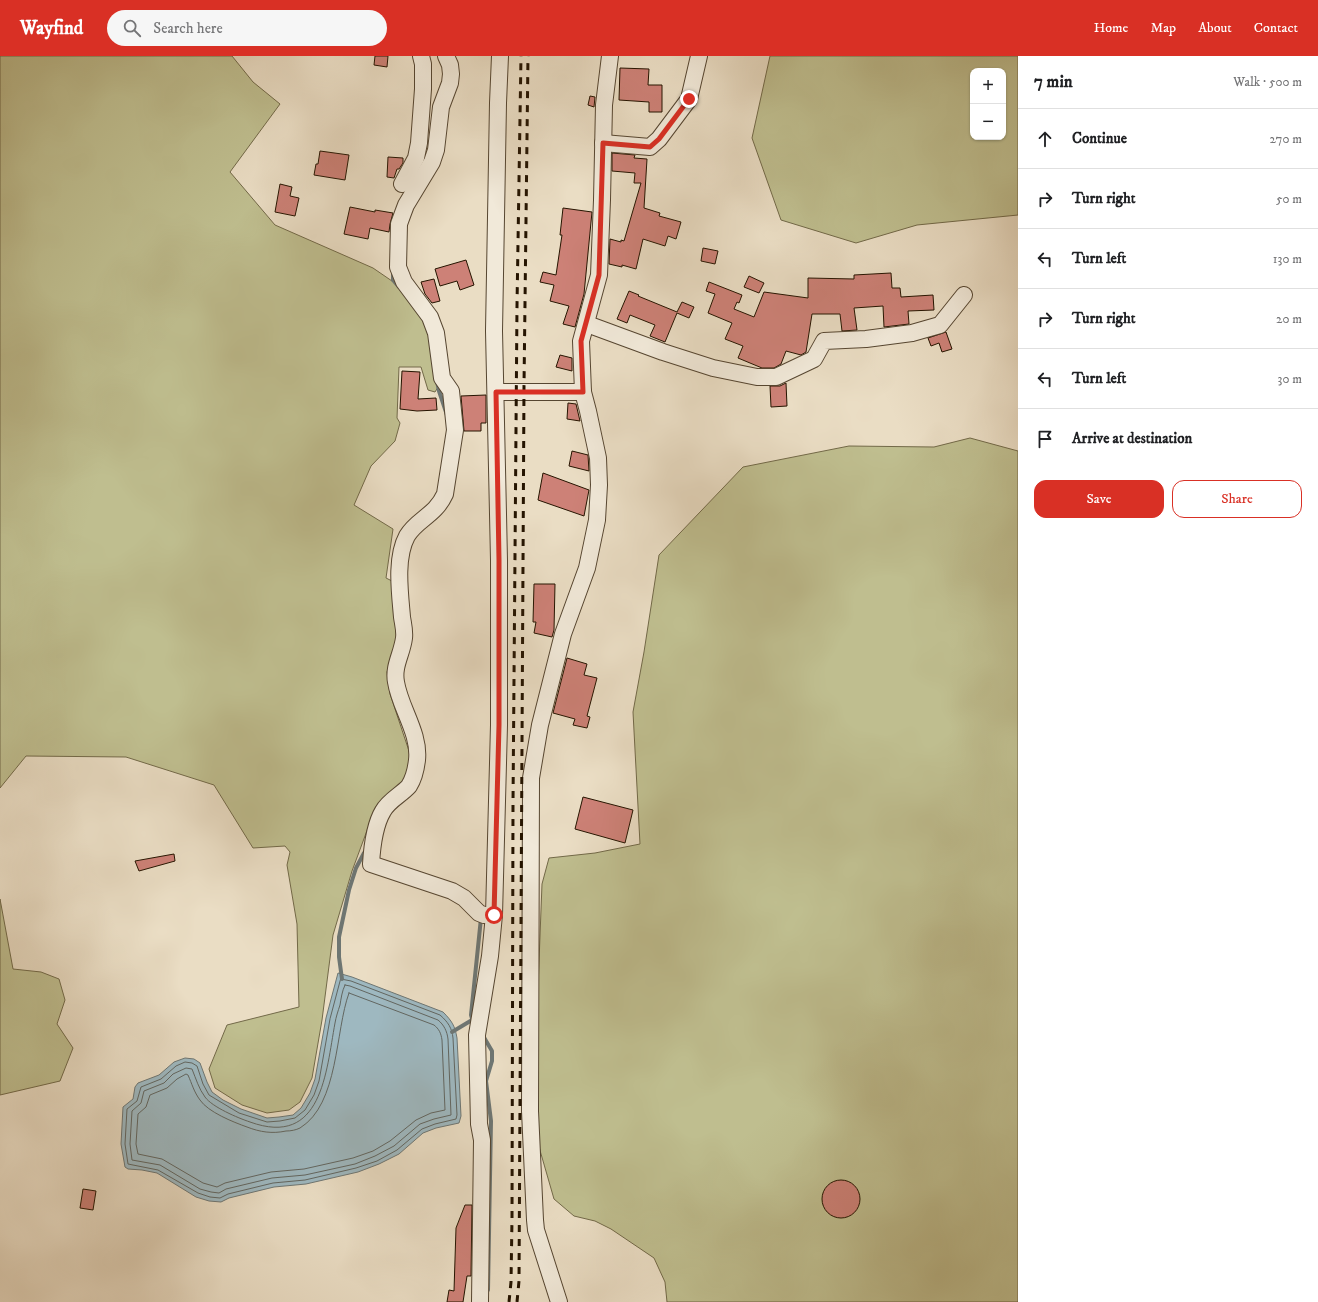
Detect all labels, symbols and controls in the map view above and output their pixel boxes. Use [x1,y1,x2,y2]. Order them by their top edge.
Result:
search box [107,10,387,46]
text: Wayfind [20,17,83,40]
icon: search [121,17,143,39]
text: Search here [153,19,223,38]
text: Home [1094,19,1128,37]
text: Map [1150,19,1176,37]
text: About [1198,19,1232,37]
text: Contact [1254,19,1298,37]
map controls [970,68,1006,140]
button: + [970,68,1006,104]
text: 7 min [1034,71,1073,93]
text: Walk · 500 m [1233,74,1302,90]
route end [680,90,698,108]
button: − [970,104,1006,140]
icon: ahead [1034,128,1056,150]
text: Continue [1072,129,1127,148]
text: 270 m [1270,131,1302,147]
icon: right [1034,188,1056,210]
text: Turn right [1072,189,1135,208]
text: 50 m [1276,191,1302,207]
icon: left [1034,248,1056,270]
text: Turn left [1072,249,1126,268]
text: 130 m [1273,251,1302,267]
icon: right [1034,308,1056,330]
text: Turn right [1072,309,1135,328]
text: 20 m [1276,311,1302,327]
icon: left [1034,368,1056,390]
text: Turn left [1072,369,1126,388]
text: 30 m [1278,371,1302,387]
icon: arrive [1034,428,1056,450]
text: Arrive at destination [1072,429,1192,448]
button: Save [1034,480,1164,518]
button: Share [1172,480,1302,518]
route start [485,906,503,924]

